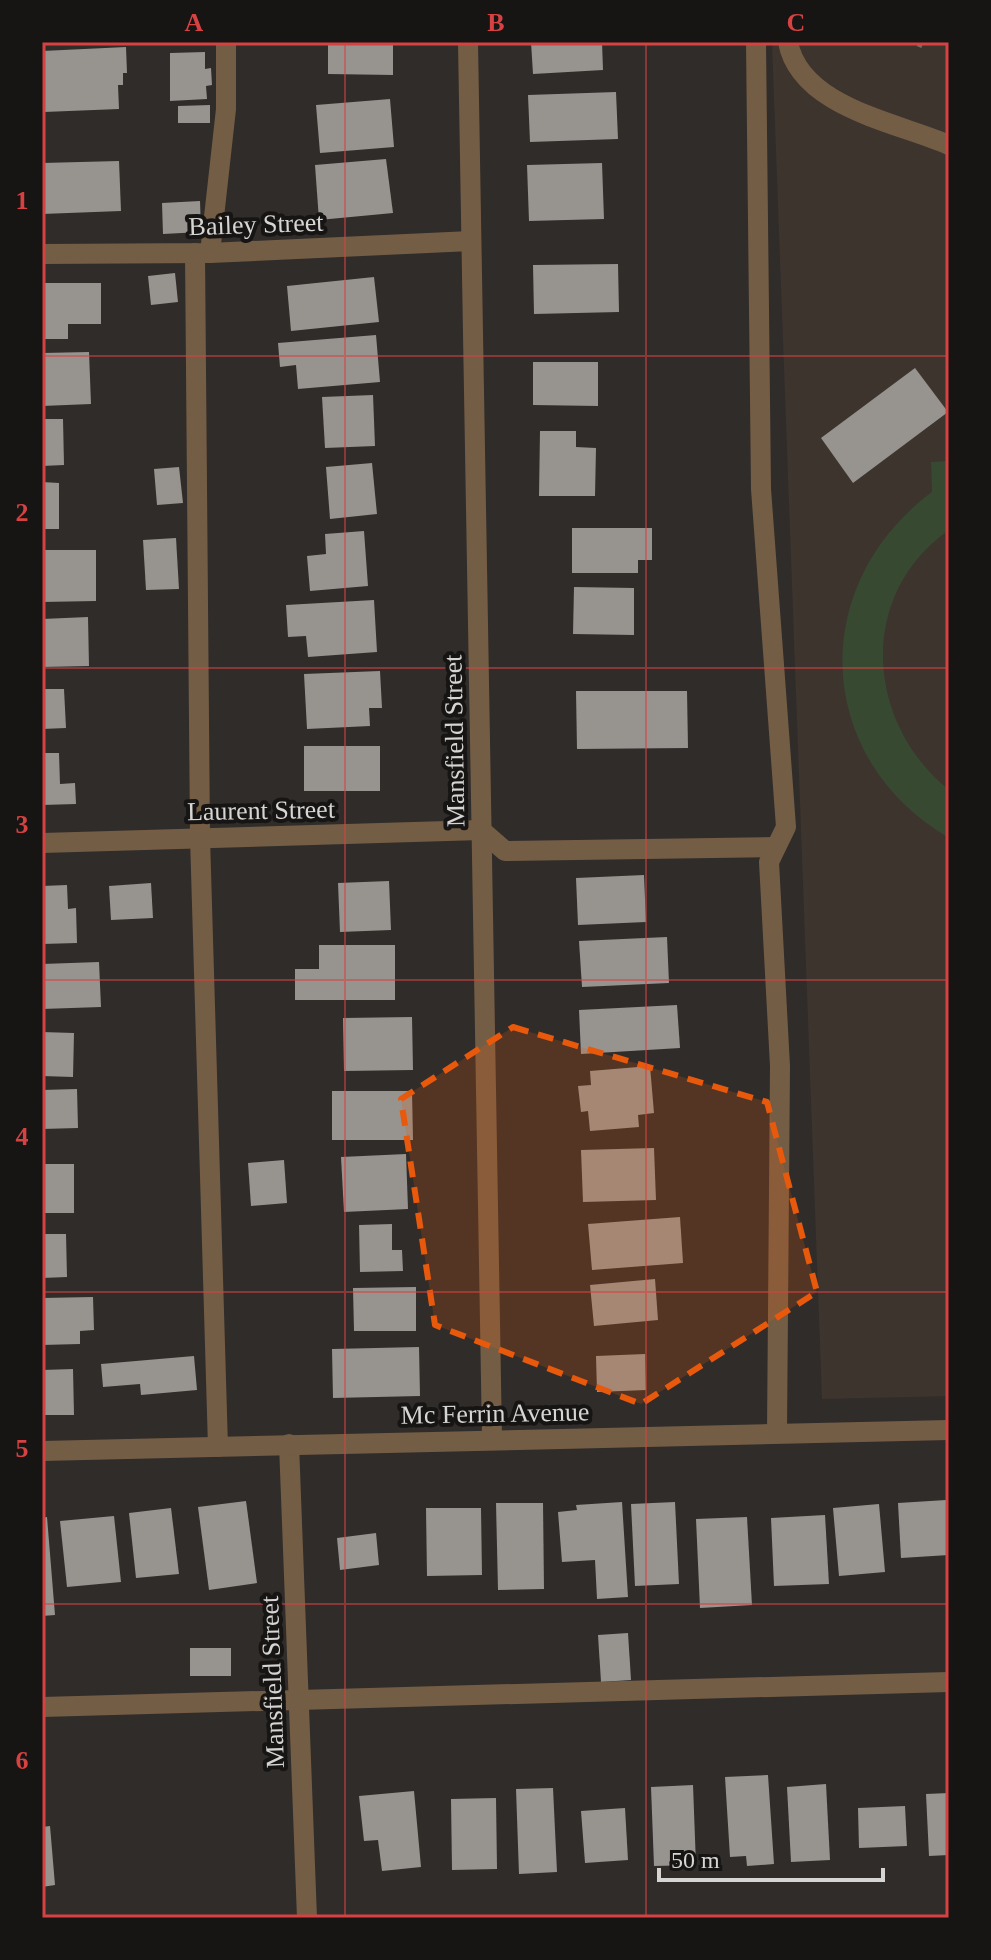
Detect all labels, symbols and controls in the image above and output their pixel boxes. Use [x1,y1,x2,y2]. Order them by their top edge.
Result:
text: A [185,8,204,37]
text: B [487,8,505,37]
text: C [787,8,805,37]
text: 1 [16,186,29,215]
street label: Bailey Street [188,208,325,241]
text: 2 [16,498,29,527]
street label: Mansfield Street [438,654,471,828]
street label: Laurent Street [187,795,336,826]
text: 3 [16,810,29,839]
text: 4 [16,1122,29,1151]
street label: Mc Ferrin Avenue [400,1397,590,1430]
text: 5 [16,1434,29,1463]
street label: Mansfield Street [255,1594,290,1769]
text: 6 [16,1746,29,1775]
scale bar [659,1832,883,1882]
text: 50 m [671,1847,720,1873]

